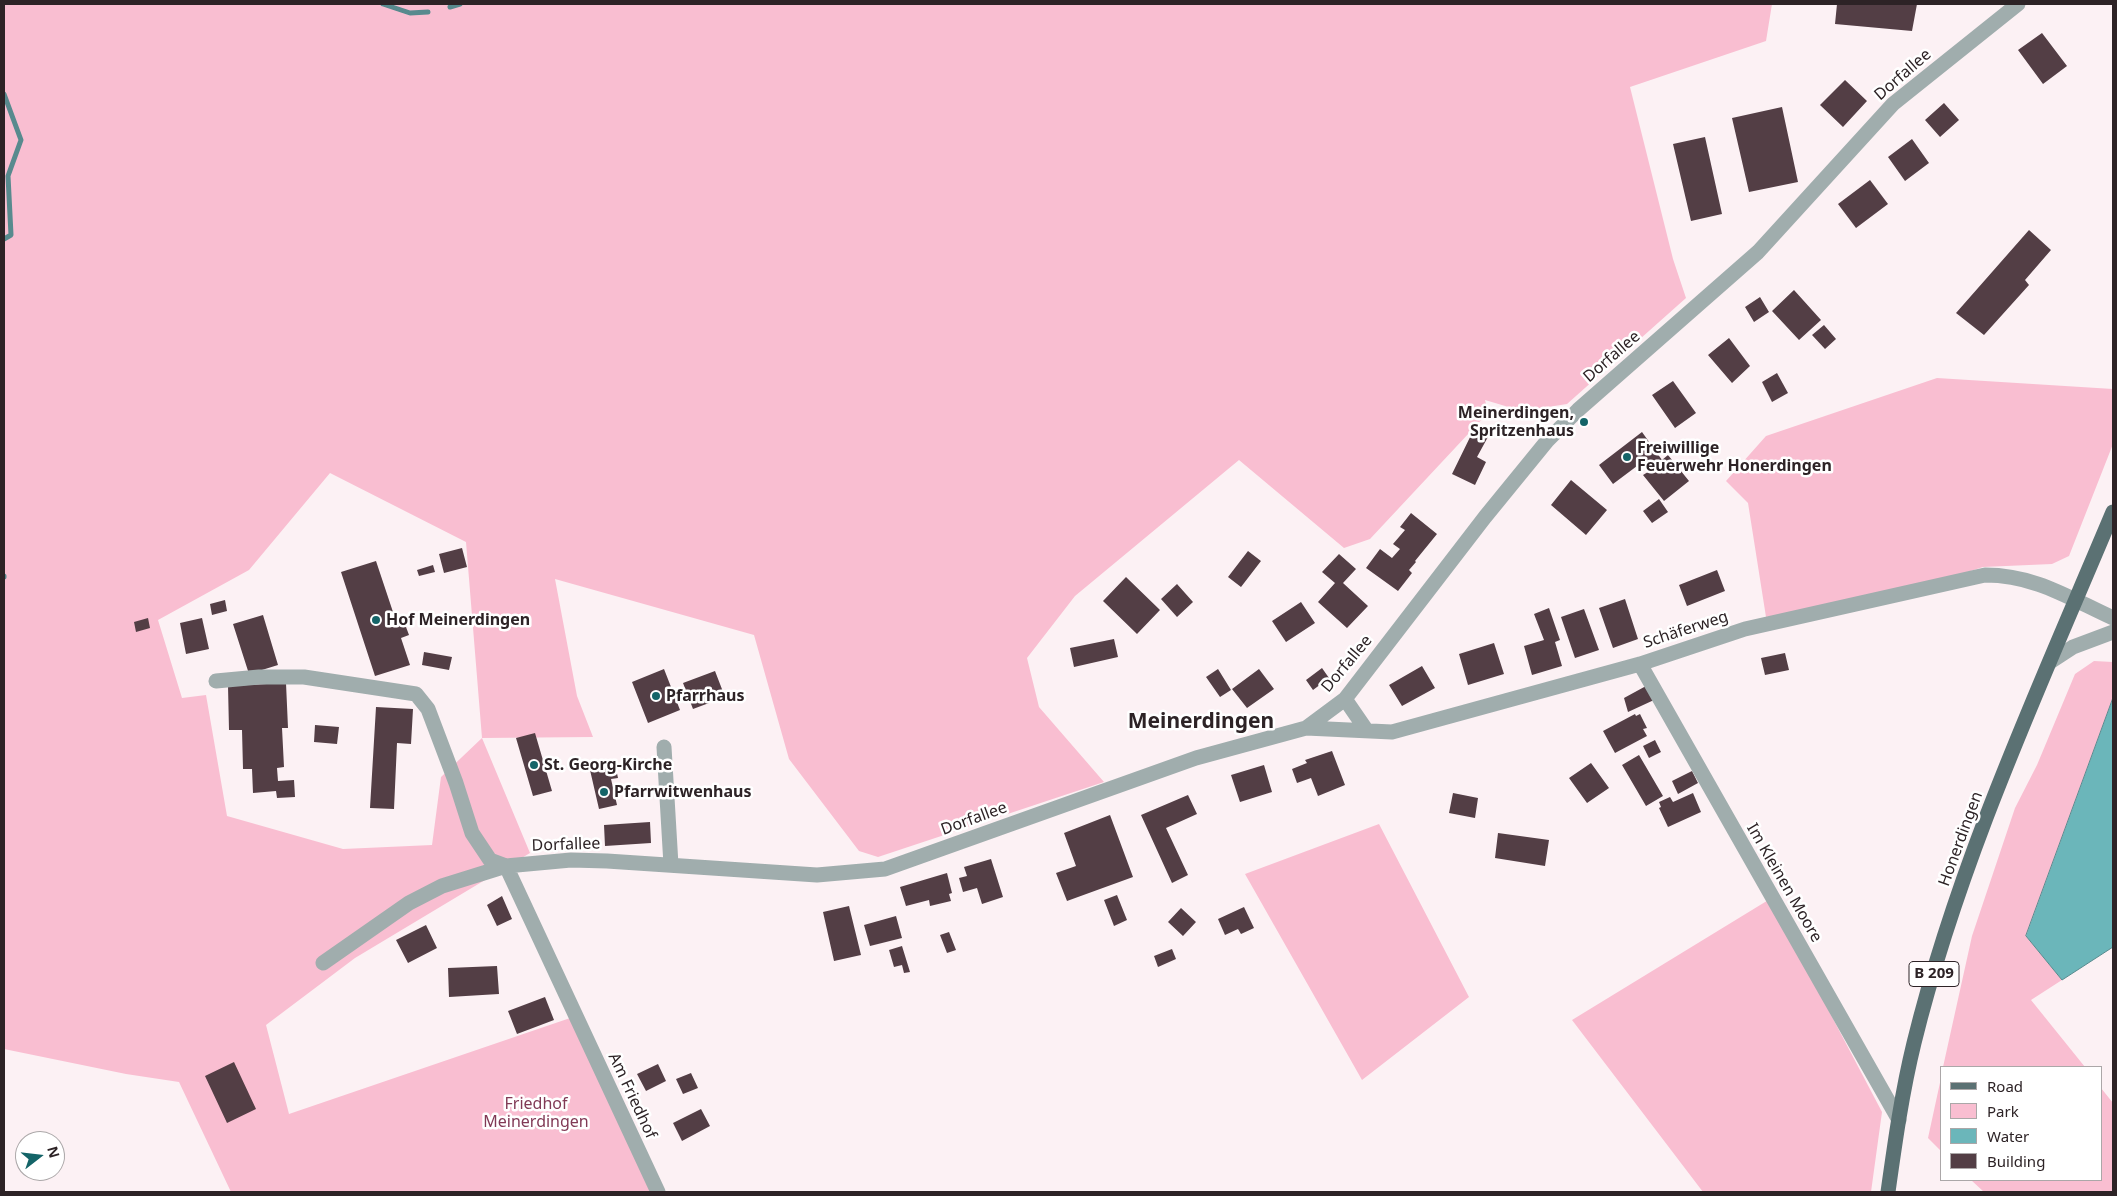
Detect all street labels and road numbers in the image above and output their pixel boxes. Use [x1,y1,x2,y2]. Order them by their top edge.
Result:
street label: Dorfallee [1871,45,1935,105]
street label: Dorfallee [1580,327,1644,387]
street label: Schäferweg [1641,607,1731,653]
street label: Dorfallee [1318,631,1376,697]
street label: Honerdingen [1935,789,1987,889]
street label: Dorfallee [938,798,1010,840]
street label: Im Kleinen Moore [1742,820,1826,946]
street label: Dorfallee [531,834,601,856]
road number: B 209 [1909,962,1959,986]
street label: Am Friedhof [604,1050,660,1142]

